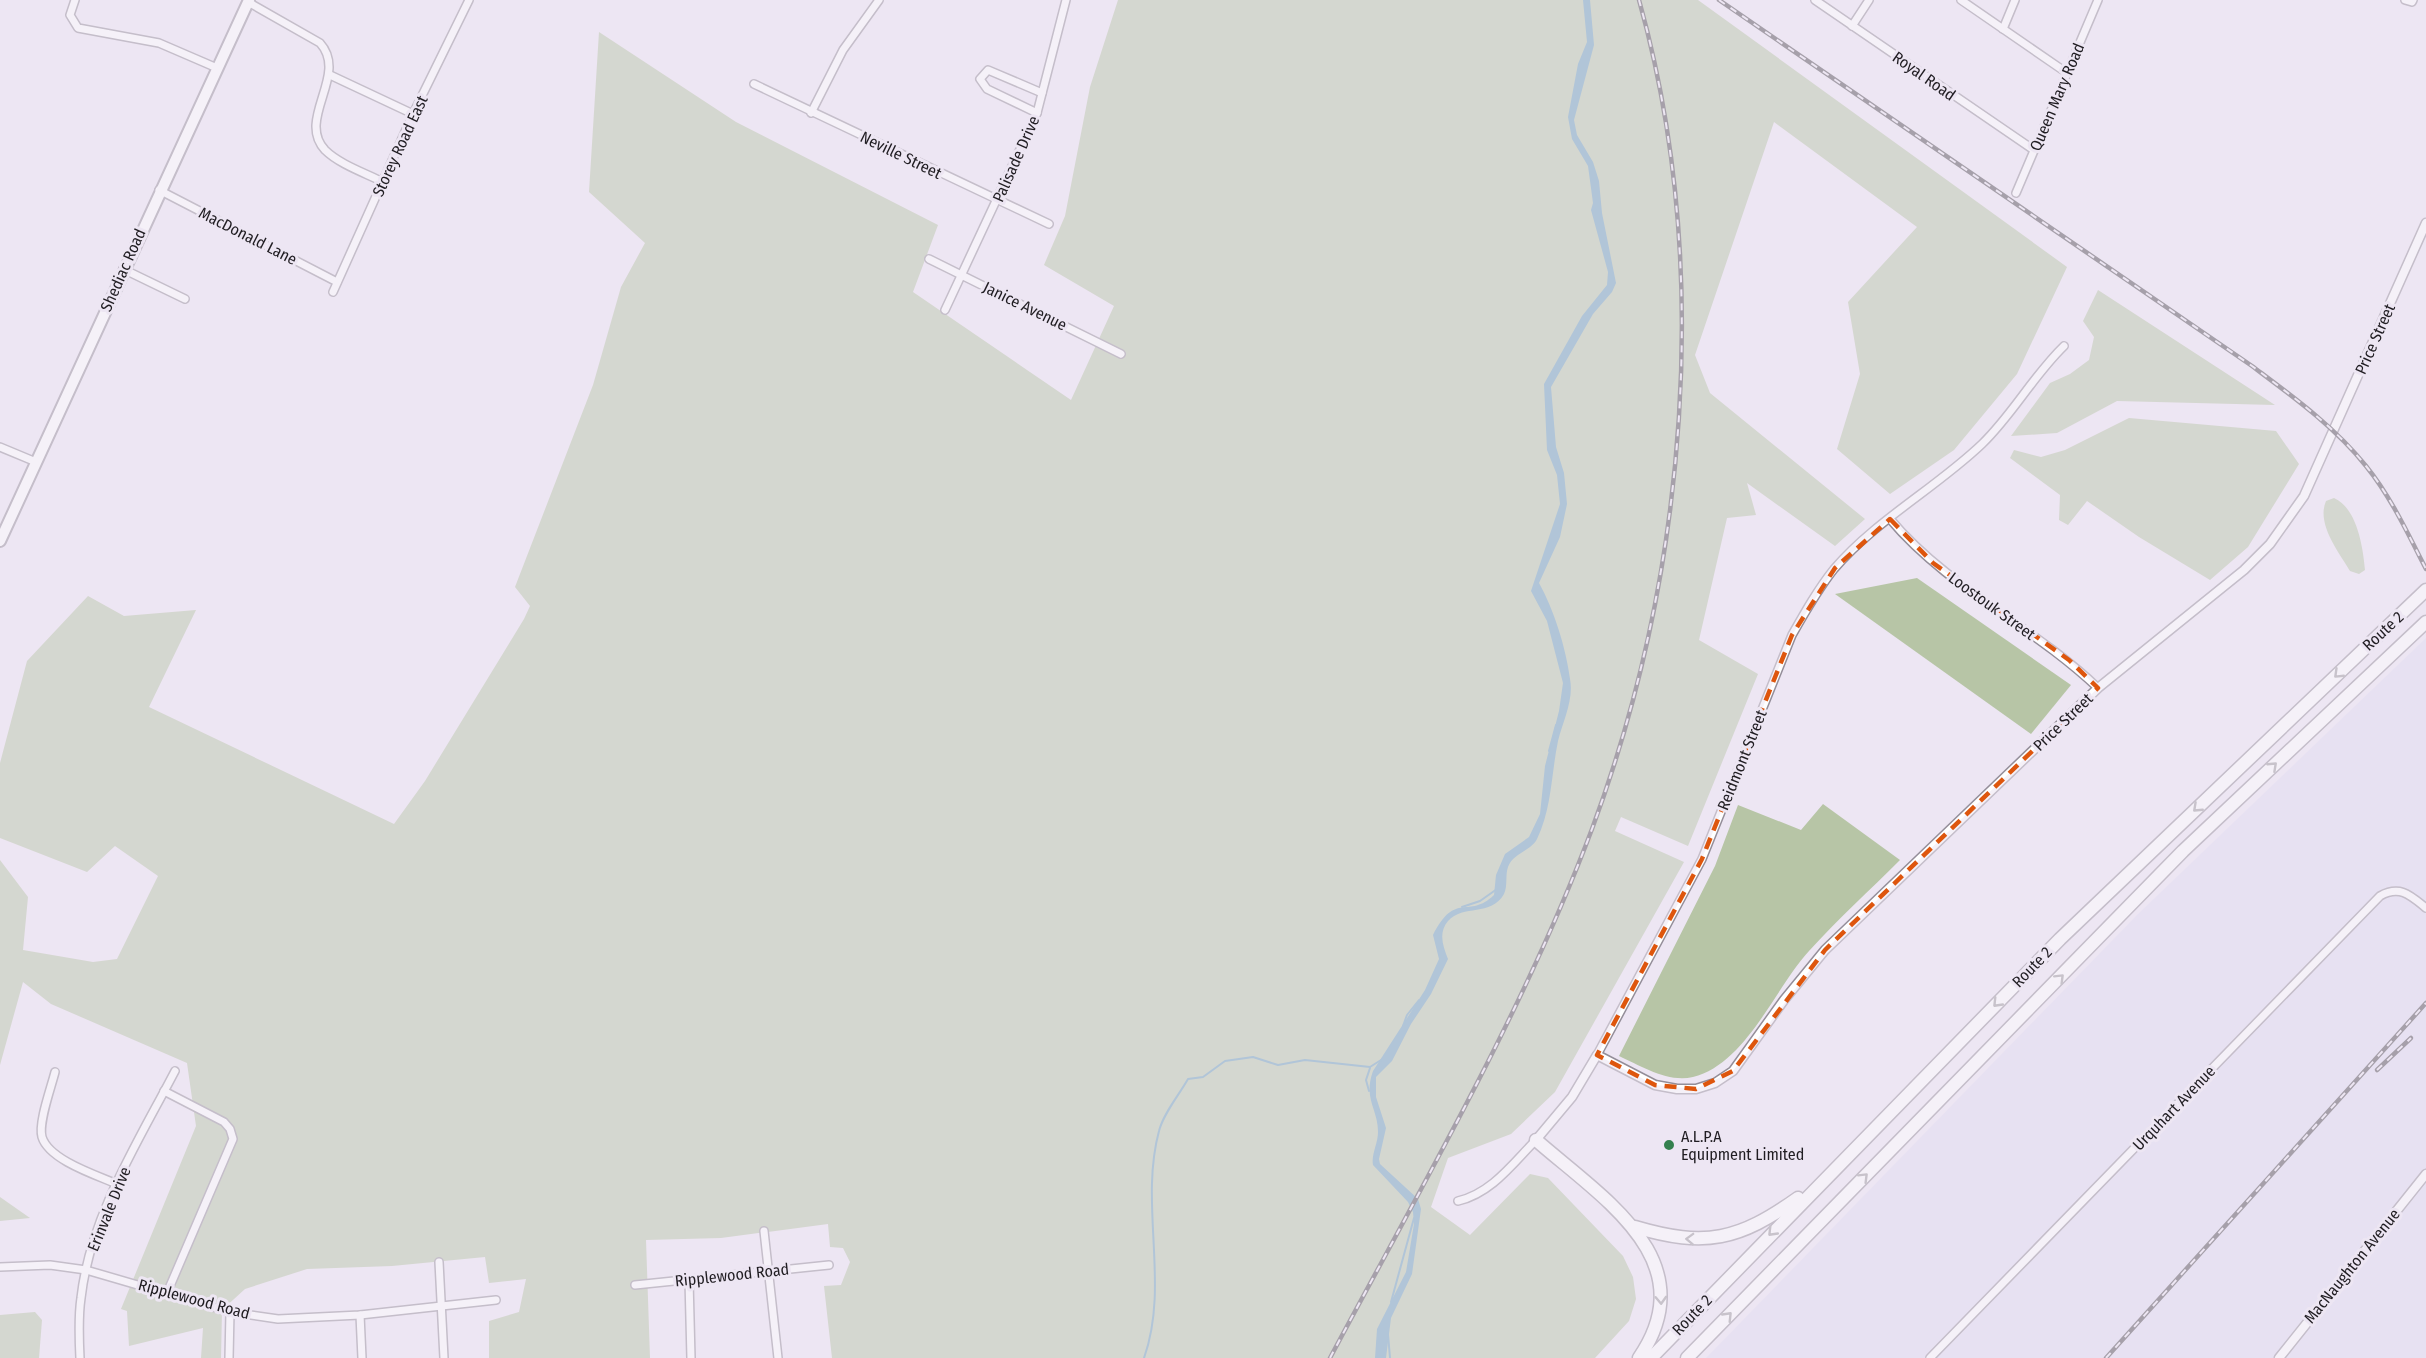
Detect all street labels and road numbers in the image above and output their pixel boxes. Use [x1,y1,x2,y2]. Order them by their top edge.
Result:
street label: Queen Mary Road [2026,40,2088,154]
street label: Royal Road [1889,47,1959,105]
street label: Storey Road East [368,92,432,200]
street label: Palisade Drive [989,113,1043,205]
street label: Neville Street [857,127,945,183]
street label: MacDonald Lane [196,203,300,269]
street label: Shediac Road [96,226,150,314]
street label: Janice Avenue [980,278,1070,335]
street label: Price Street [2351,300,2399,377]
street label: Loostouk Street [1945,568,2040,644]
street label: Route 2 [2359,607,2407,655]
street label: Price Street [2029,689,2097,755]
street label: Reidmont Street [1713,706,1771,813]
street label: Route 2 [2008,943,2056,991]
street label: Urquhart Avenue [2129,1062,2219,1154]
street label: Erinvale Drive [83,1164,135,1254]
street label: MacNaughton Avenue [2300,1205,2404,1327]
street label: Ripplewood Road [674,1260,790,1290]
street label: Ripplewood Road [136,1275,252,1323]
street label: Route 2 [1668,1291,1716,1339]

